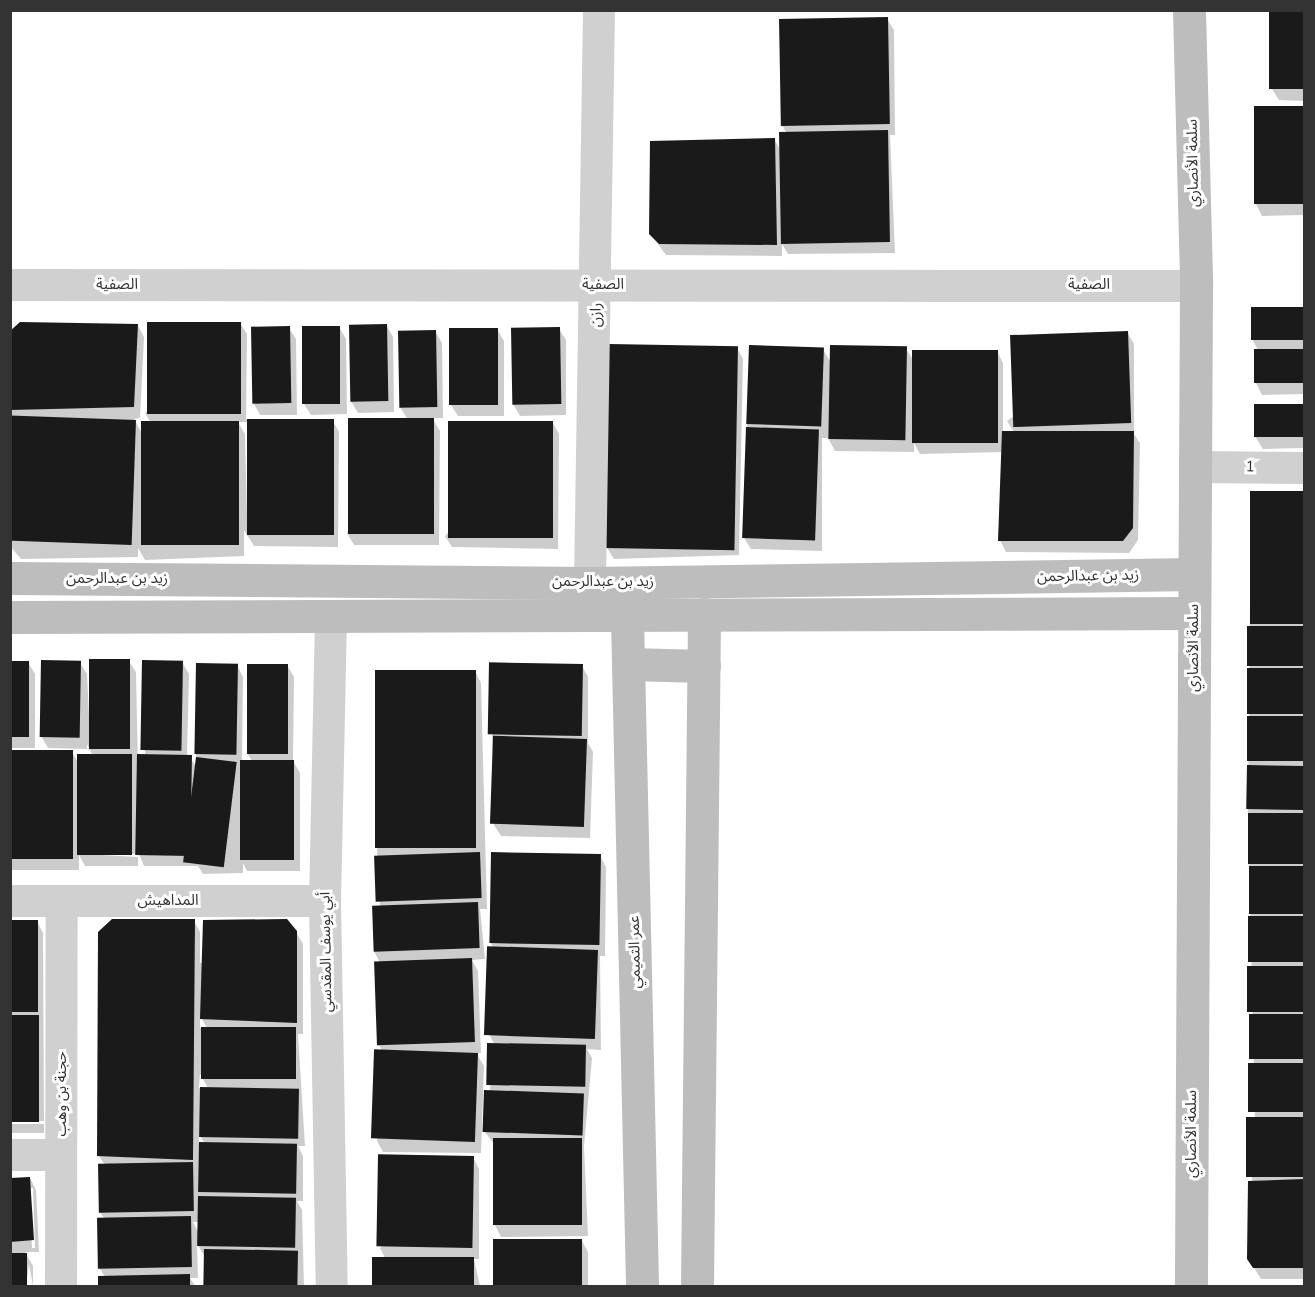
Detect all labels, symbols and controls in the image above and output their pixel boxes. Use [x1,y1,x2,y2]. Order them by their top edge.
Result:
street label: سلمة الأنصاري [1183,119,1203,207]
street label: الصفية [96,276,138,294]
street label: الصفية [582,276,624,294]
street label: الصفية [1068,276,1110,294]
street label: رازن [587,303,605,327]
street label: 1 [1245,458,1255,476]
street label: زيد بن عبدالرحمن [1037,566,1139,586]
street label: زيد بن عبدالرحمن [66,570,168,588]
street label: زيد بن عبدالرحمن [552,573,654,591]
street label: سلمة الأنصاري [1185,604,1203,692]
street label: المداهيش [138,892,198,910]
street label: أبي يوسف المقدسي [316,892,336,1012]
street label: عمر التميمي [625,915,645,989]
street label: حجنة بن وهب [53,1051,71,1137]
street label: سلمة الأنصاري [1183,1090,1201,1178]

